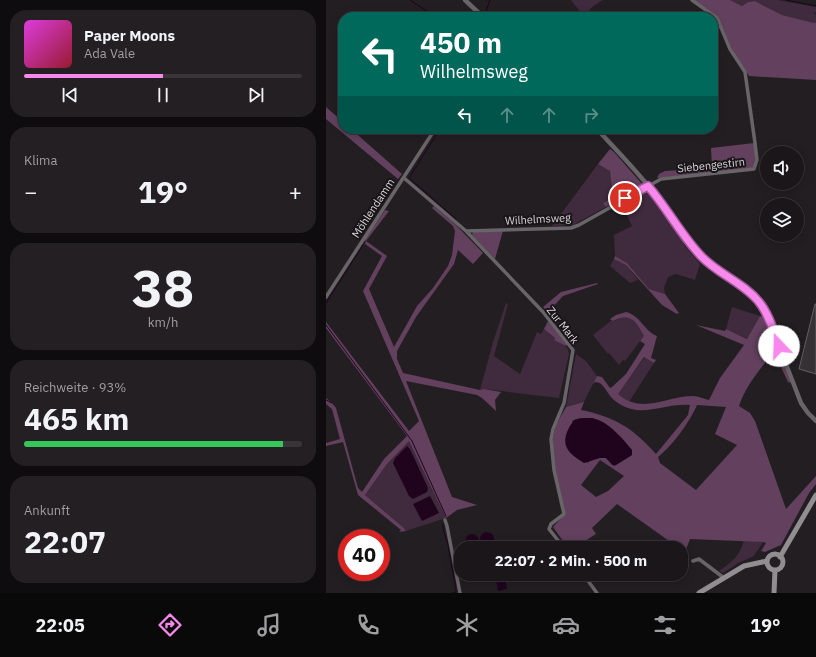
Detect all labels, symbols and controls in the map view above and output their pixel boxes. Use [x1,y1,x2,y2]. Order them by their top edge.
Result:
text: 450 m [420,24,502,61]
text: Paper Moons [84,26,175,45]
icon: left [354,28,406,80]
text: Ada Vale [84,45,135,62]
text: Wilhelmsweg [420,60,528,83]
icon: previous [59,84,81,106]
icon: pause [152,84,174,106]
icon: next [245,84,267,106]
icon: left [454,104,476,126]
icon: ahead [496,104,518,126]
icon: ahead [538,104,560,126]
icon: right [580,104,602,126]
map controls [760,146,804,242]
button: sound [760,146,804,190]
text: Klima [24,152,57,169]
street label: Siebengestirn [677,154,745,176]
text: 19° [138,172,188,211]
street label: Möhlendamm [349,176,397,240]
text: − [24,177,37,206]
text: + [289,177,302,206]
pin [608,181,642,215]
icon: arrive [614,187,636,209]
button: layers [760,198,804,242]
street label: Wilhelmsweg [505,210,571,228]
text: 38 [132,254,194,321]
street label: Zur Mark [544,303,582,347]
text: km/h [148,314,178,331]
position arrow [758,325,800,367]
text: Reichweite · 93% [24,379,126,396]
text: 465 km [24,399,129,438]
text: Ankunft [24,502,70,519]
text: 22:07 [24,522,106,561]
speed limit sign: 40 [338,529,390,581]
text: 22:07 · 2 Min. · 500 m [495,551,647,570]
icon: directions [156,611,184,639]
icon: music [255,611,283,639]
icon: phone [354,611,382,639]
icon: climate [453,611,481,639]
icon: car [552,611,580,639]
icon: filters [651,611,679,639]
text: 22:05 [36,614,85,637]
text: 19° [750,614,780,637]

